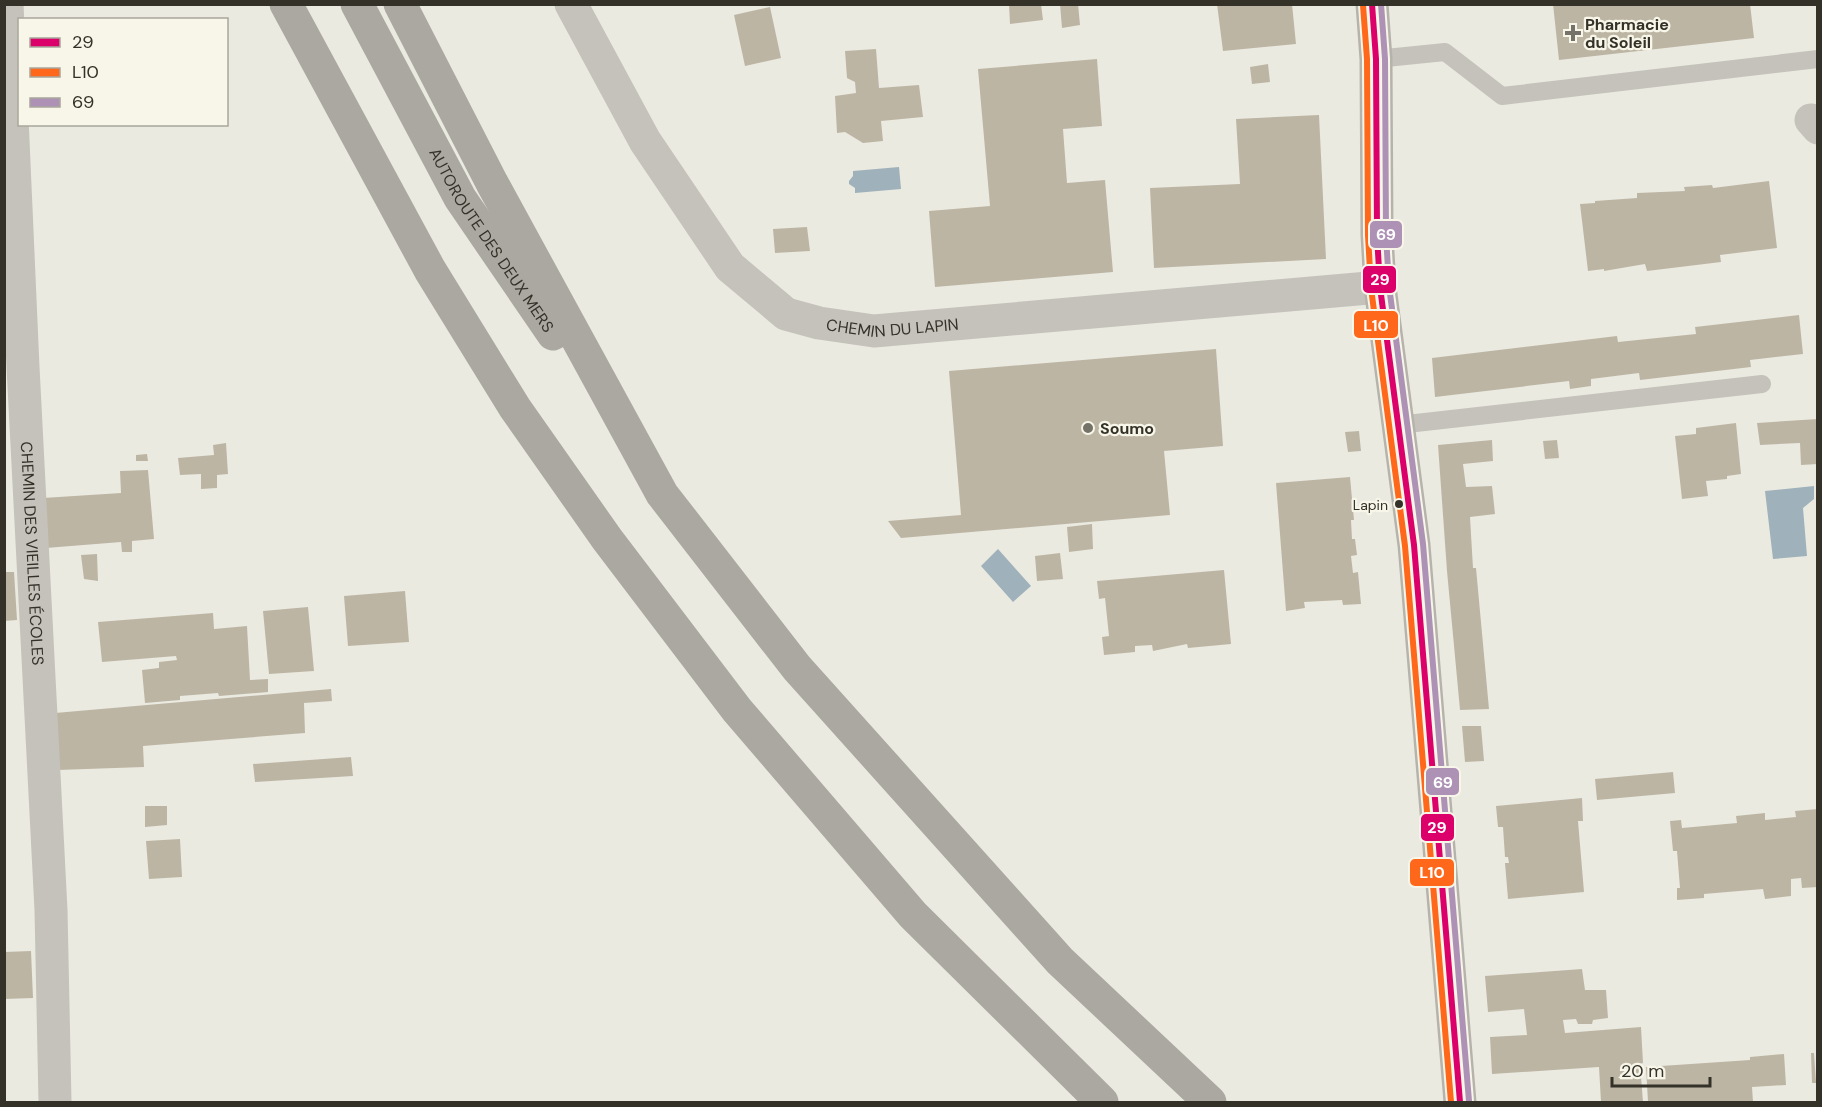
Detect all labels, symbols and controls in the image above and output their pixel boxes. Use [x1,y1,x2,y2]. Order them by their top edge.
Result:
place label: Pharmacie du Soleil [1585,14,1669,53]
legend [18,18,228,126]
marker: Pharmacie du Soleil [1566,26,1580,40]
text: 29 [72,30,94,54]
text: L10 [72,60,99,84]
text: 69 [72,90,94,114]
street label: AUTOROUTE DES DEUX MERS [424,144,559,336]
line badge: 69 [1369,220,1403,249]
text: 69 [1376,224,1396,245]
line badge: 29 [1362,265,1397,294]
text: 29 [1370,269,1390,290]
line badge: L10 [1353,310,1399,339]
street label: CHEMIN DU LAPIN [825,314,959,342]
text: L10 [1363,315,1389,336]
place label: Soumo [1100,418,1154,439]
marker: Soumo [1081,421,1095,435]
street label: CHEMIN DES VIEILLES ÉCOLES [16,441,48,666]
place label: Lapin [1353,496,1388,514]
marker: Lapin [1393,498,1405,510]
line badge: 69 [1425,767,1460,796]
text: 69 [1433,772,1453,793]
line badge: 29 [1420,813,1455,842]
text: 29 [1427,817,1447,838]
line badge: L10 [1409,858,1455,887]
text: L10 [1419,862,1445,883]
scale bar [1612,1050,1710,1088]
text: 20 m [1621,1059,1664,1083]

